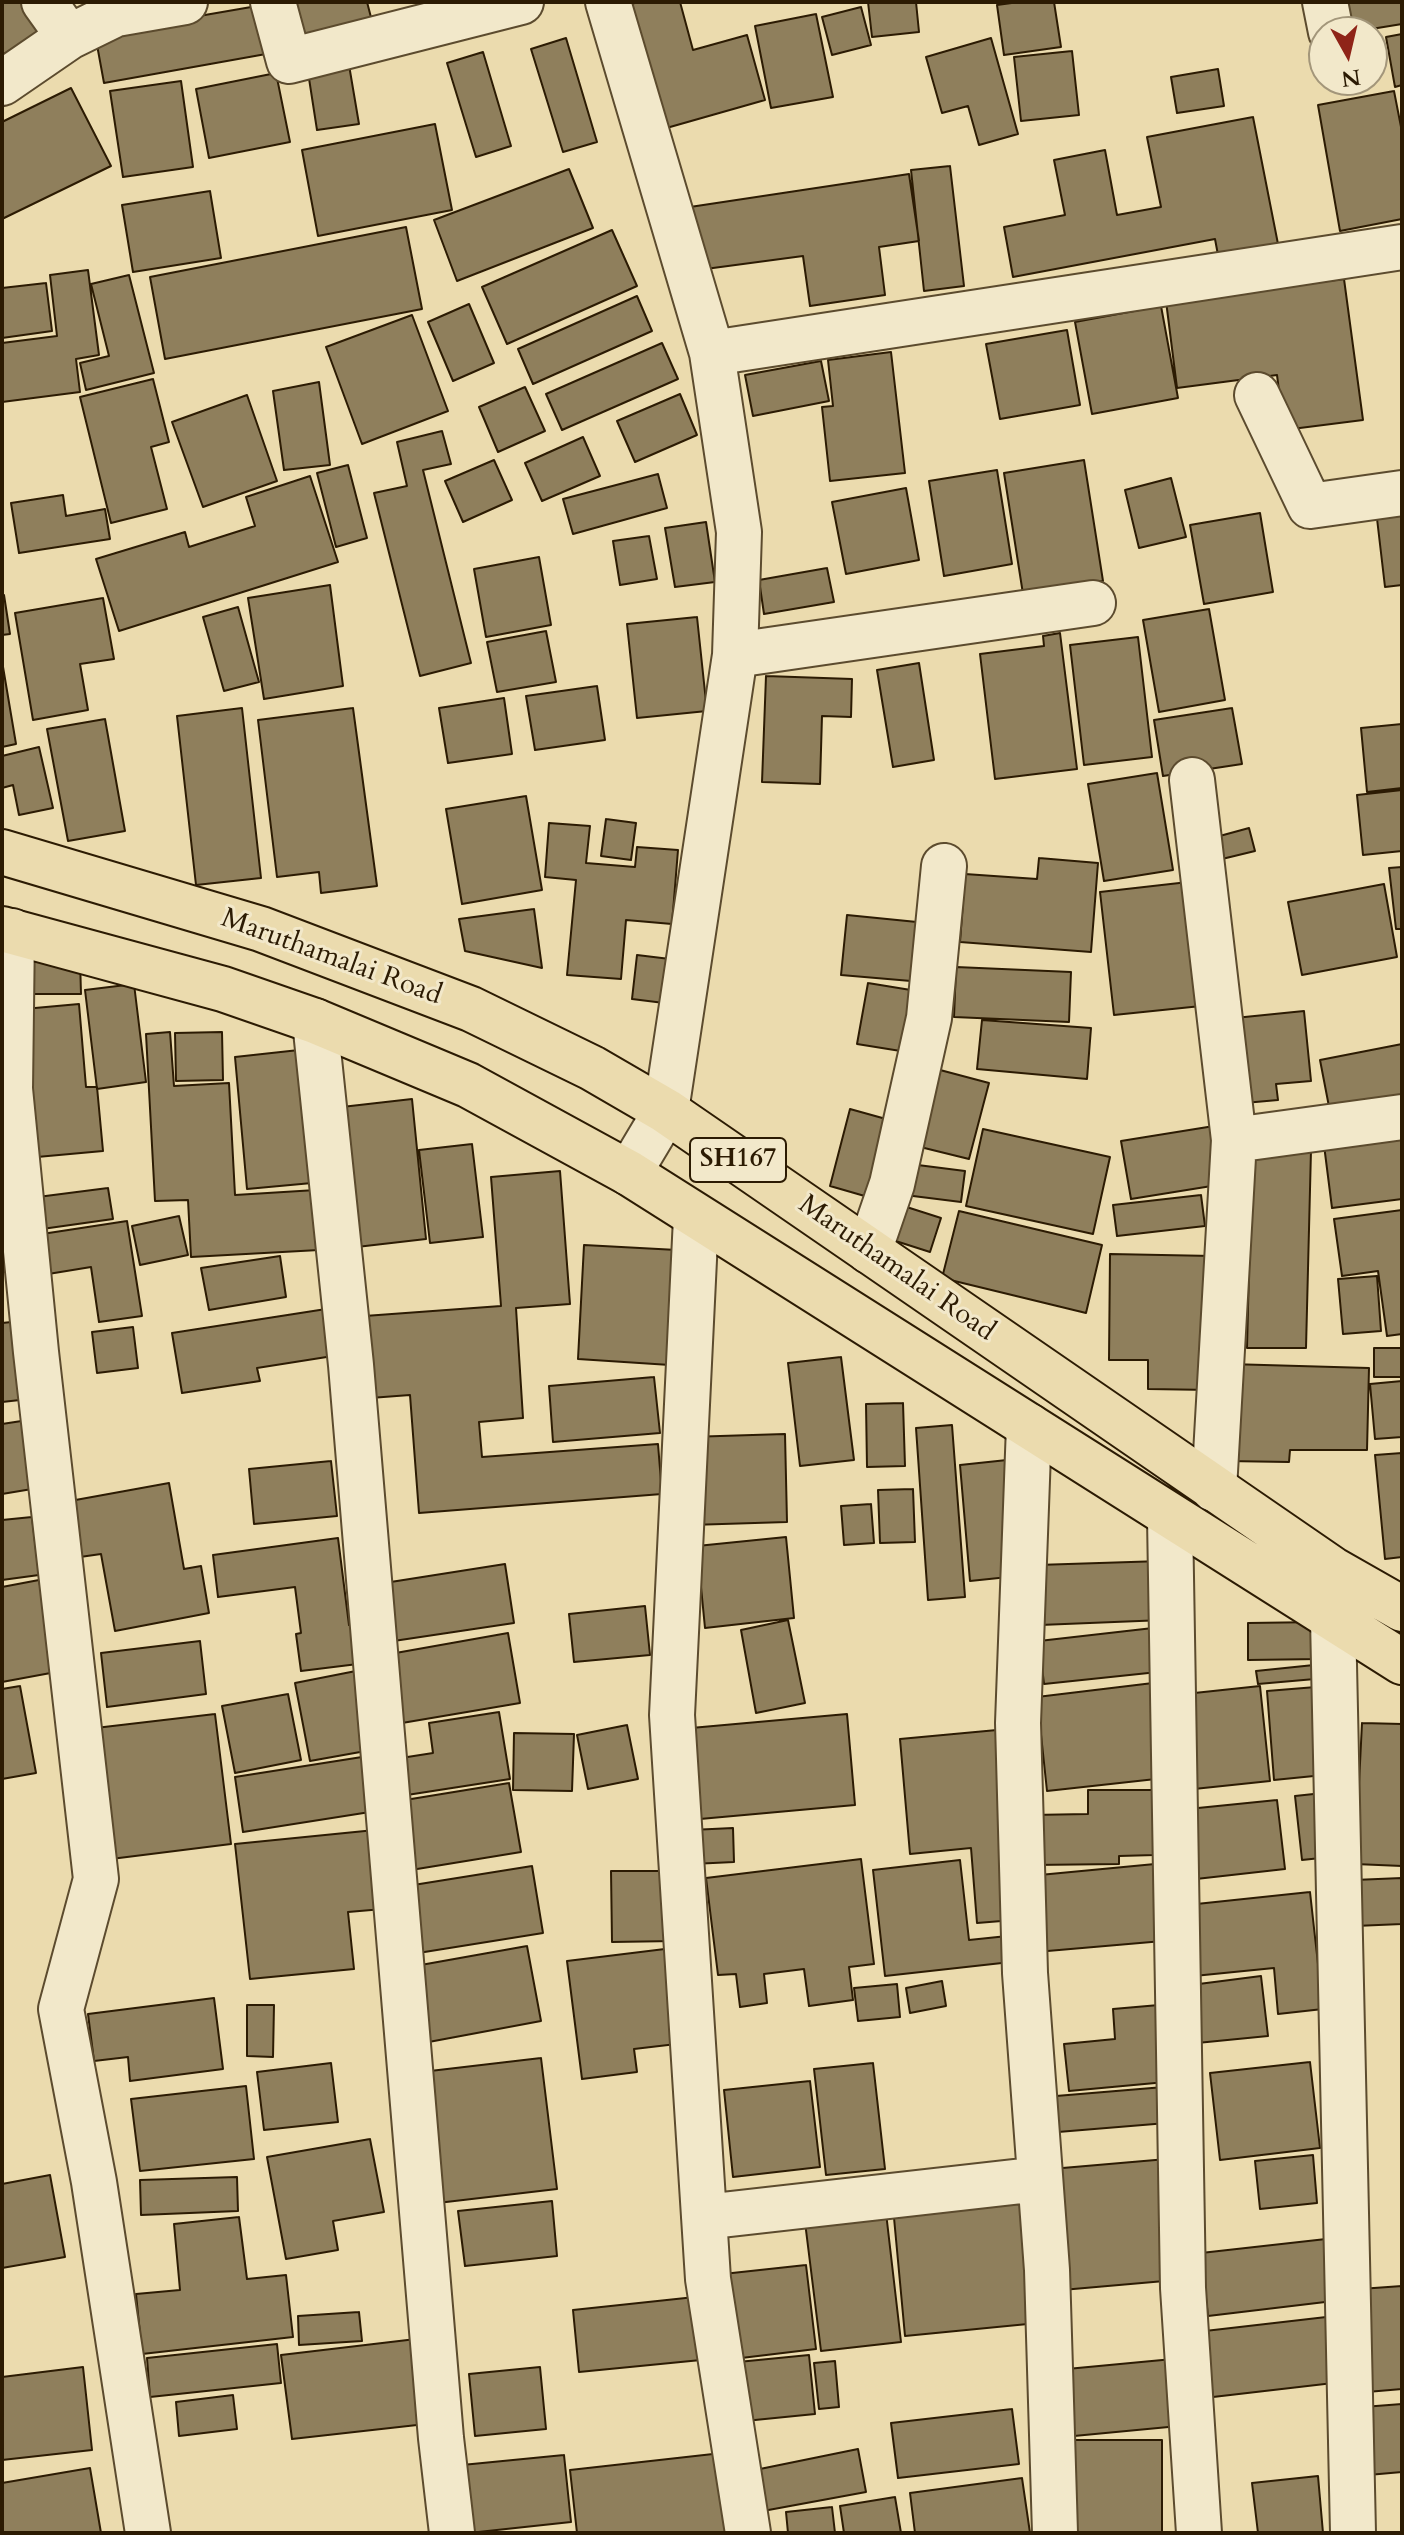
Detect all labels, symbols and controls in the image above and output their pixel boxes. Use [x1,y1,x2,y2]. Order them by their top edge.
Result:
north arrow [1308,16,1388,96]
text: N [1340,62,1363,94]
street label: Maruthamalai Road [216,902,446,1014]
road number: SH167 [690,1138,786,1182]
street label: Maruthamalai Road [791,1189,1001,1349]

